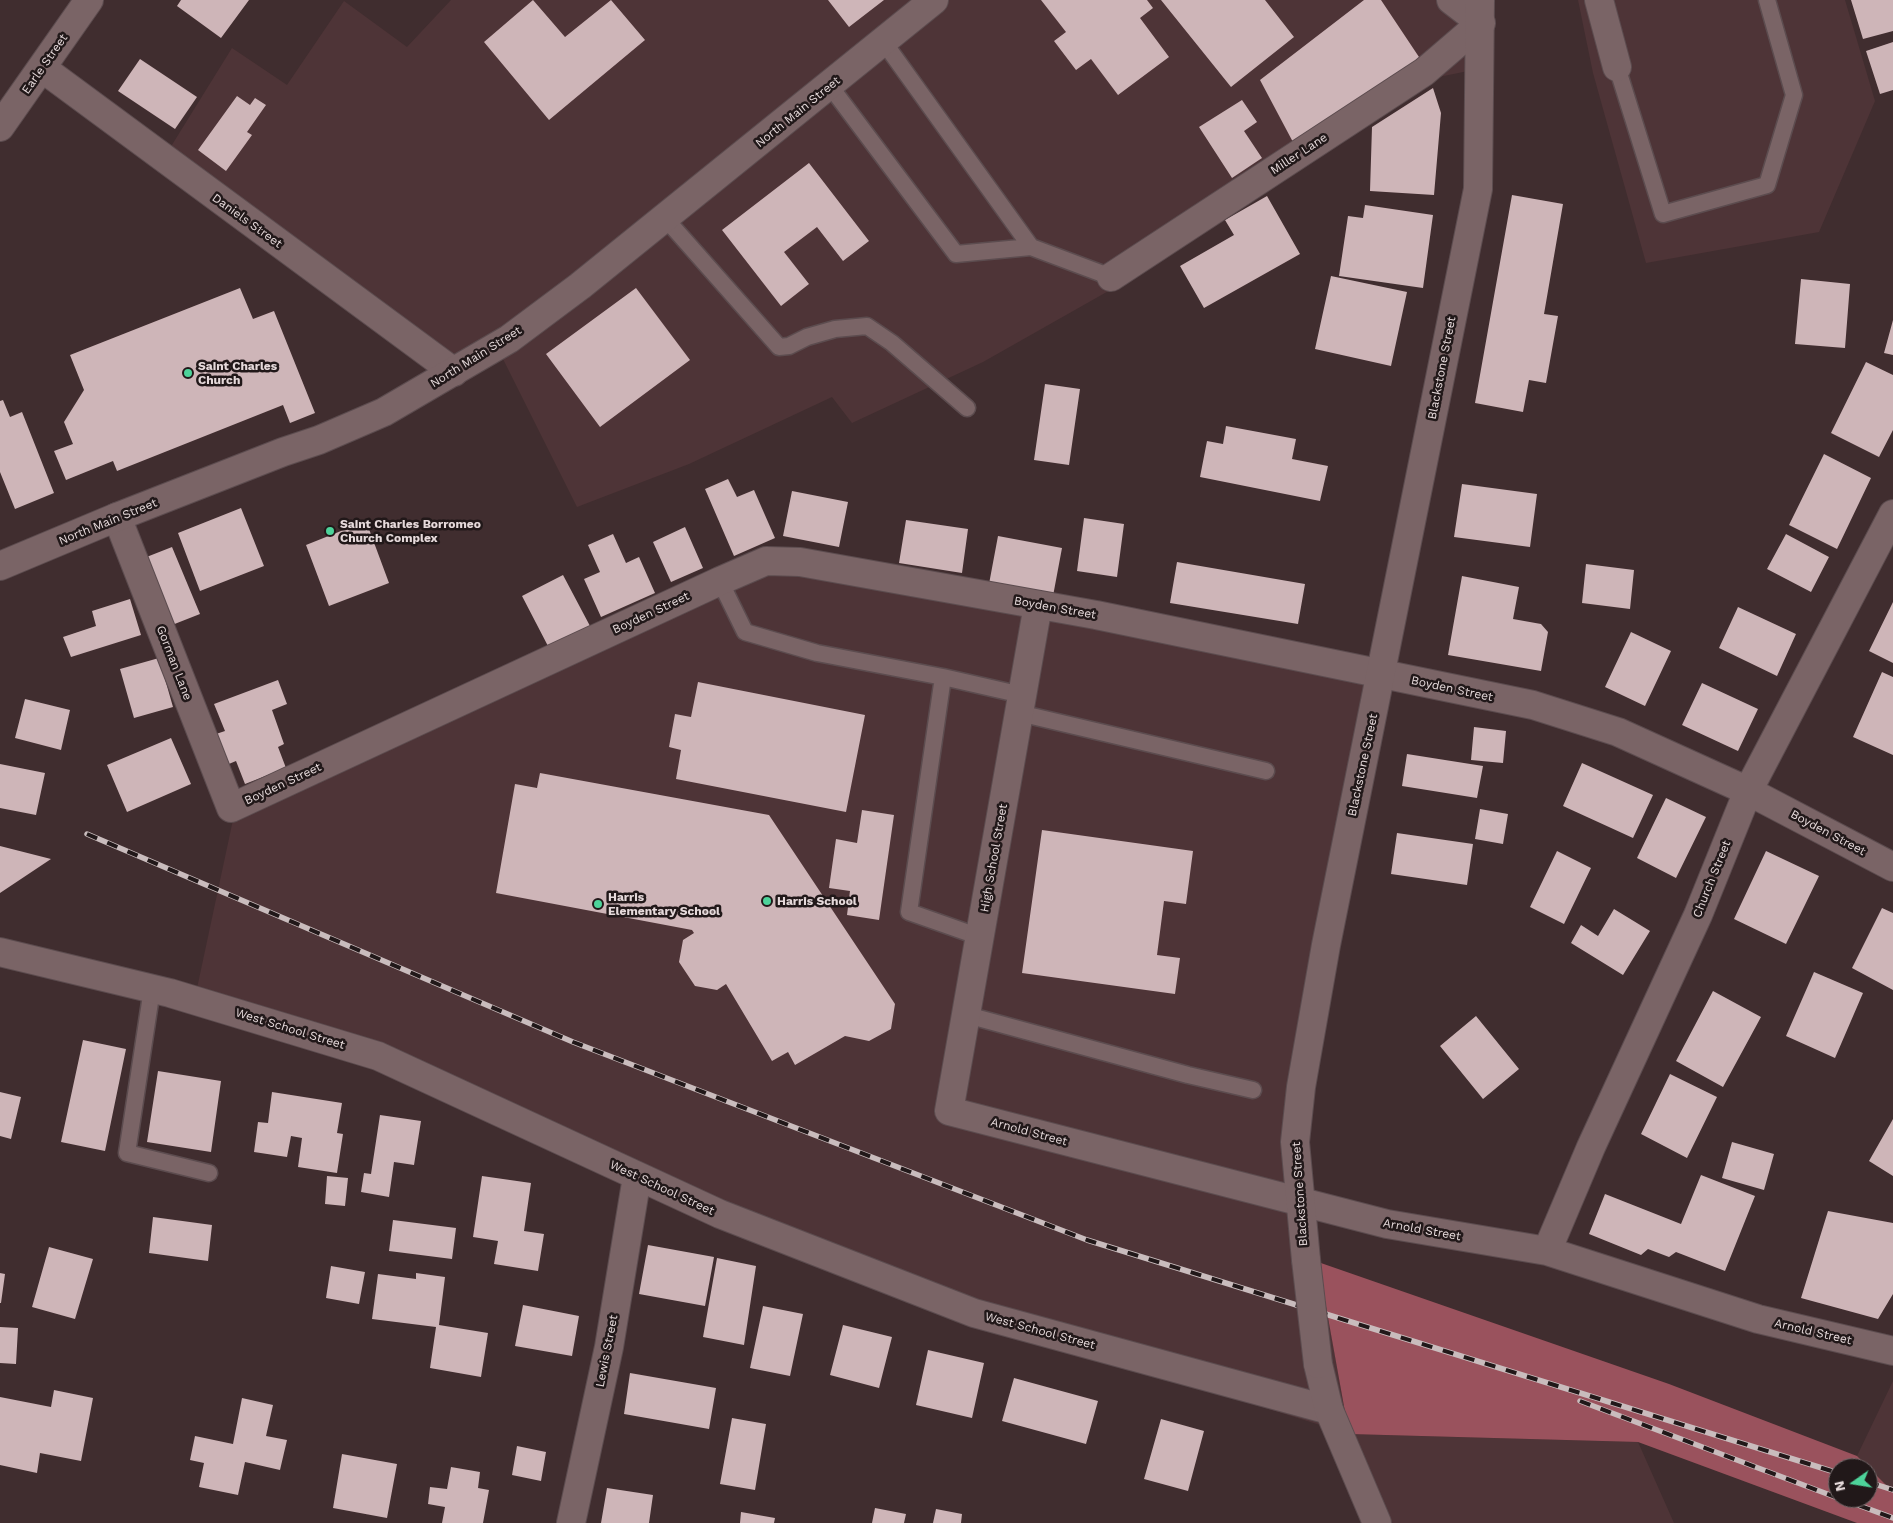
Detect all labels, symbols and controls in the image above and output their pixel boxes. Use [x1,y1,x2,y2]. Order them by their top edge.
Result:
street label: Earle Street [19,31,71,97]
street label: North Main Street [753,73,843,151]
street label: Miller Lane [1268,130,1330,178]
street label: Daniels Street [209,191,285,251]
street label: Blackstone Street [1425,315,1459,421]
street label: North Main Street [428,323,524,391]
place label: Saint Charles Church [198,359,277,387]
marker: Saint Charles Church [182,367,194,379]
street label: North Main Street [57,496,159,548]
place label: Saint Charles Borromeo Church Complex [340,517,481,545]
marker: Saint Charles Borromeo Church Complex [324,525,336,537]
street label: Boyden Street [610,589,692,637]
street label: Boyden Street [1013,594,1097,622]
street label: Gorman Lane [153,624,195,702]
street label: Boyden Street [1410,673,1494,705]
street label: Blackstone Street [1345,712,1381,818]
street label: Boyden Street [242,760,324,808]
street label: High School Street [977,803,1011,913]
street label: Boyden Street [1788,807,1868,859]
street label: Church Street [1690,838,1734,920]
place label: Harris Elementary School [608,890,720,918]
place label: Harris School [777,894,857,908]
marker: Harris School [761,895,773,907]
marker: Harris Elementary School [592,898,604,910]
street label: West School Street [234,1006,346,1052]
street label: Arnold Street [989,1115,1069,1149]
street label: Blackstone Street [1289,1141,1311,1247]
street label: West School Street [607,1157,717,1219]
street label: Arnold Street [1382,1216,1462,1244]
street label: West School Street [983,1309,1097,1353]
street label: Lewis Street [593,1314,621,1388]
street label: Arnold Street [1773,1316,1853,1348]
north arrow [1828,1458,1878,1508]
text: N [1830,1479,1848,1493]

